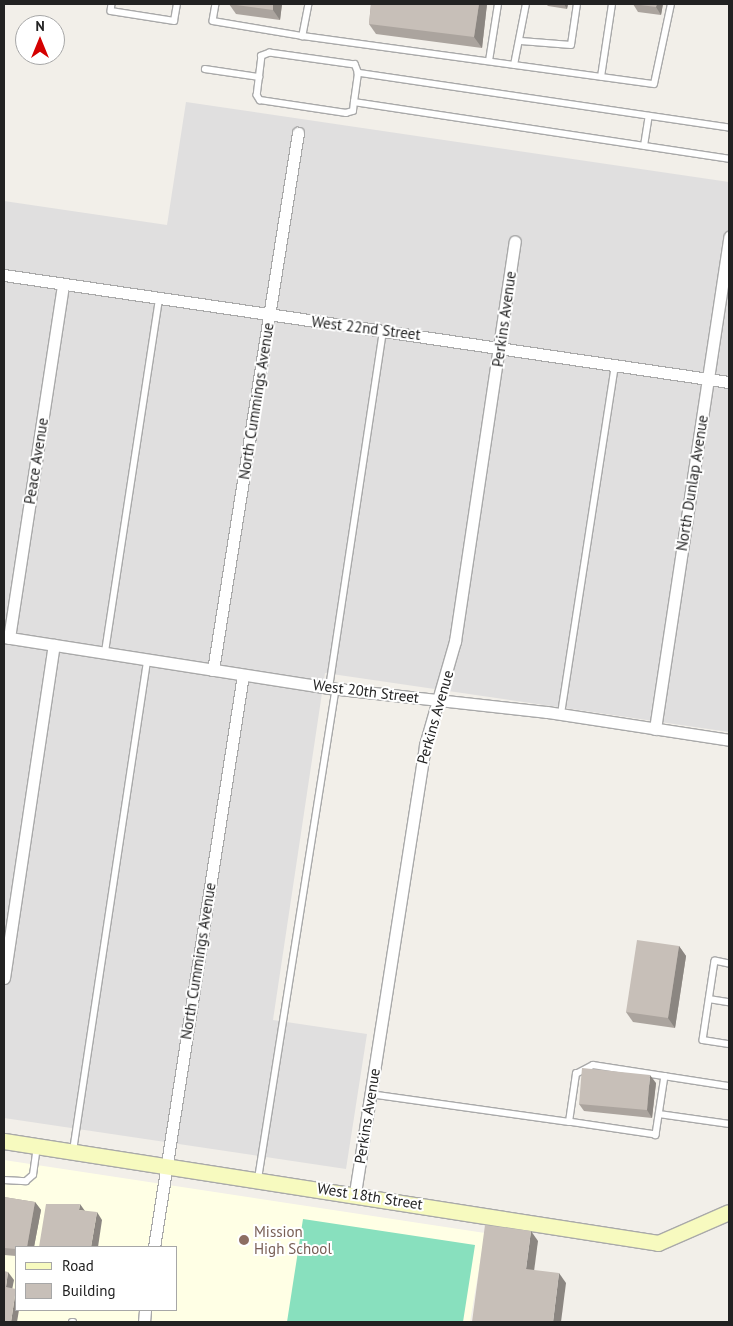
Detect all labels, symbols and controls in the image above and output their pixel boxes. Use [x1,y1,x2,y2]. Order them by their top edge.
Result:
north arrow [15,15,65,65]
text: N [35,17,45,35]
street label: Perkins Avenue [488,270,520,368]
street label: West 22nd Street [310,312,422,344]
street label: North Cummings Avenue [235,321,277,481]
street label: North Dunlap Avenue [672,414,712,552]
street label: Peace Avenue [20,416,52,506]
street label: Perkins Avenue [413,668,457,766]
street label: West 20th Street [312,676,420,706]
street label: North Cummings Avenue [177,881,219,1041]
street label: Perkins Avenue [351,1067,383,1165]
street label: West 18th Street [316,1179,424,1213]
place label: Mission High School [254,1222,332,1257]
marker: Mission High School [238,1234,250,1246]
legend [15,1246,178,1311]
text: Road [62,1256,94,1275]
text: Building [62,1281,116,1300]

